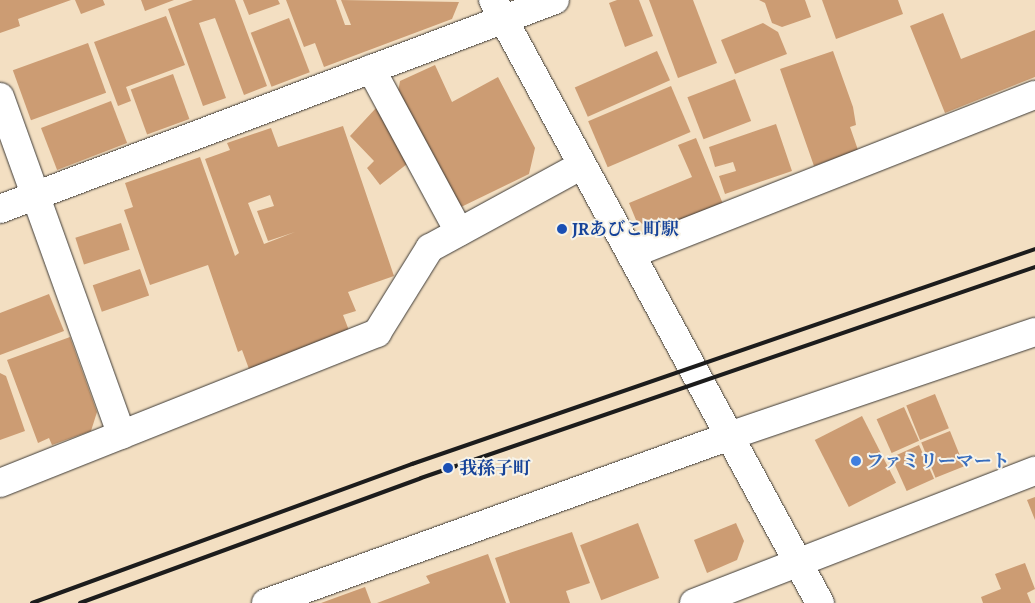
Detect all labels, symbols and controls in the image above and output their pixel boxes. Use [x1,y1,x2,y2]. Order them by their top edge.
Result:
place label: JRあびこ町駅 [572,218,679,240]
marker: JRあびこ町駅 [556,223,568,235]
place label: ファミリーマート [866,450,1010,472]
marker: ファミリーマート [850,455,862,467]
place label: 我孫子町 [459,457,531,479]
marker: 我孫子町 [441,461,455,475]

